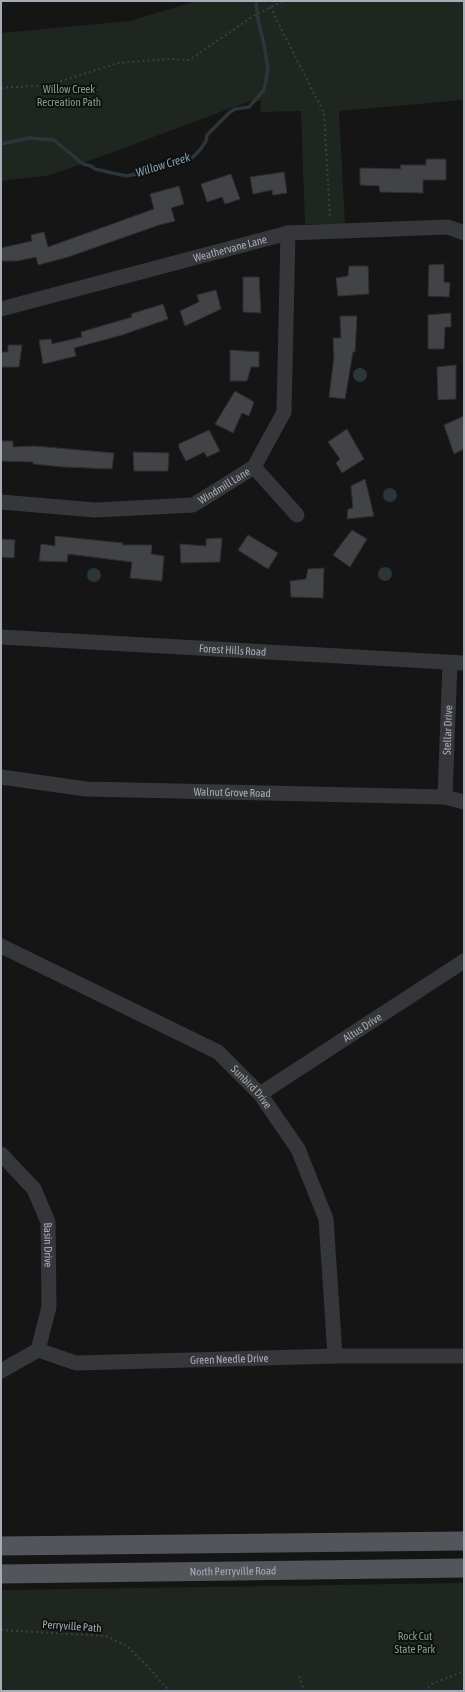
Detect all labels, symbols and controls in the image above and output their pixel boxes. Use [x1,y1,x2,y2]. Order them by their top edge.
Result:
park label: Willow Creek Recreation Path [37,83,101,108]
water label: Willow Creek [134,150,193,180]
street label: Weathervane Lane [192,233,268,264]
street label: Windmill Lane [196,465,252,506]
street label: Forest Hills Road [199,642,267,658]
street label: Stellar Drive [441,705,454,755]
street label: Walnut Grove Road [193,785,271,799]
street label: Altus Drive [341,1010,384,1044]
street label: Sunbird Drive [229,1063,274,1111]
street label: Basin Drive [42,1222,55,1268]
street label: Green Needle Drive [190,1352,269,1366]
street label: North Perryville Road [190,1564,276,1578]
street label: Perryville Path [42,1618,102,1634]
park label: Rock Cut State Park [395,1630,436,1655]

